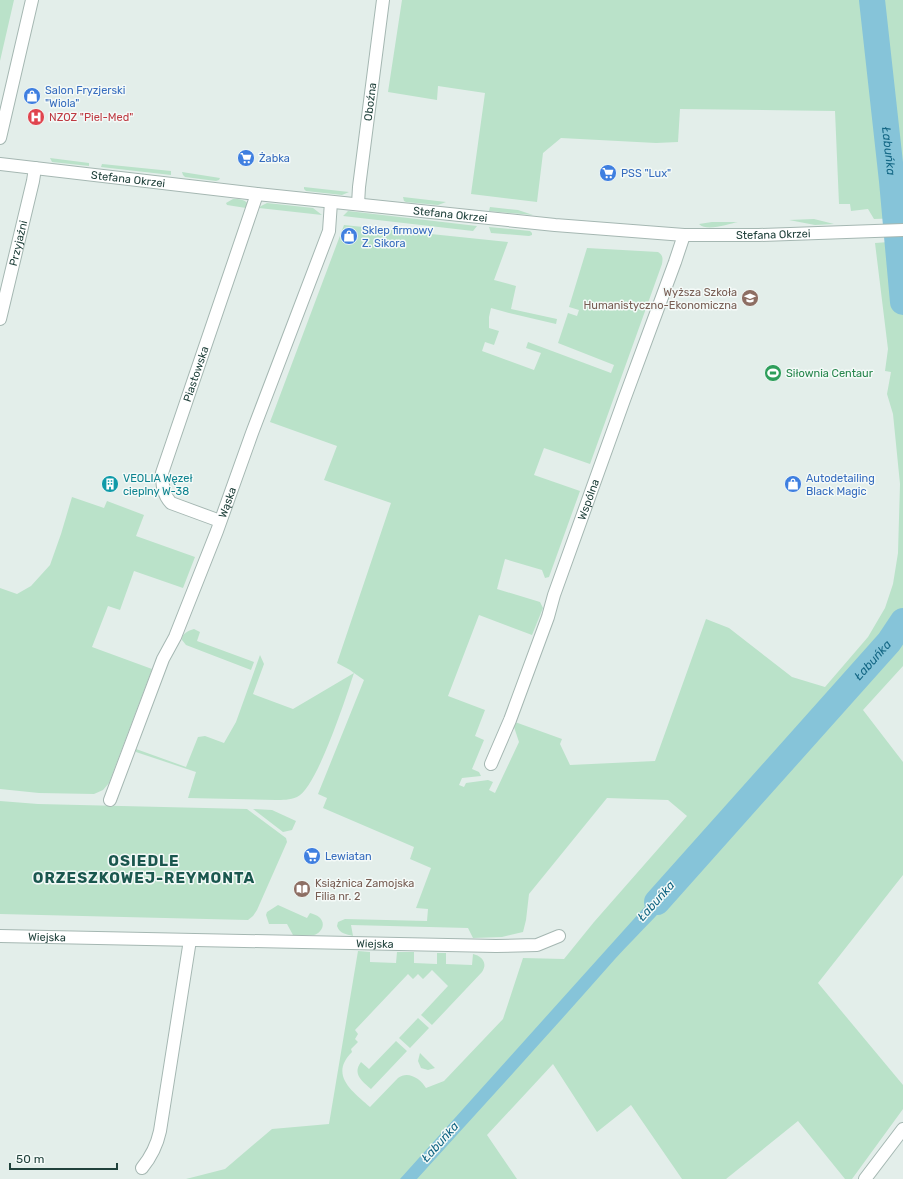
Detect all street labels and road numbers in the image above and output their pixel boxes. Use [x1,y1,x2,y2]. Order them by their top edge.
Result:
street label: Oboźna [361,82,379,122]
street label: Stefana Okrzei [90,168,166,190]
street label: Stefana Okrzei [412,204,488,224]
street label: Przyjaźni [6,219,30,267]
street label: Stefana Okrzei [736,227,811,242]
street label: Piastowska [180,344,211,403]
street label: Wspólna [575,477,602,522]
street label: Wąska [216,485,239,520]
street label: Wiejska [28,930,66,944]
street label: Wiejska [356,937,394,950]

